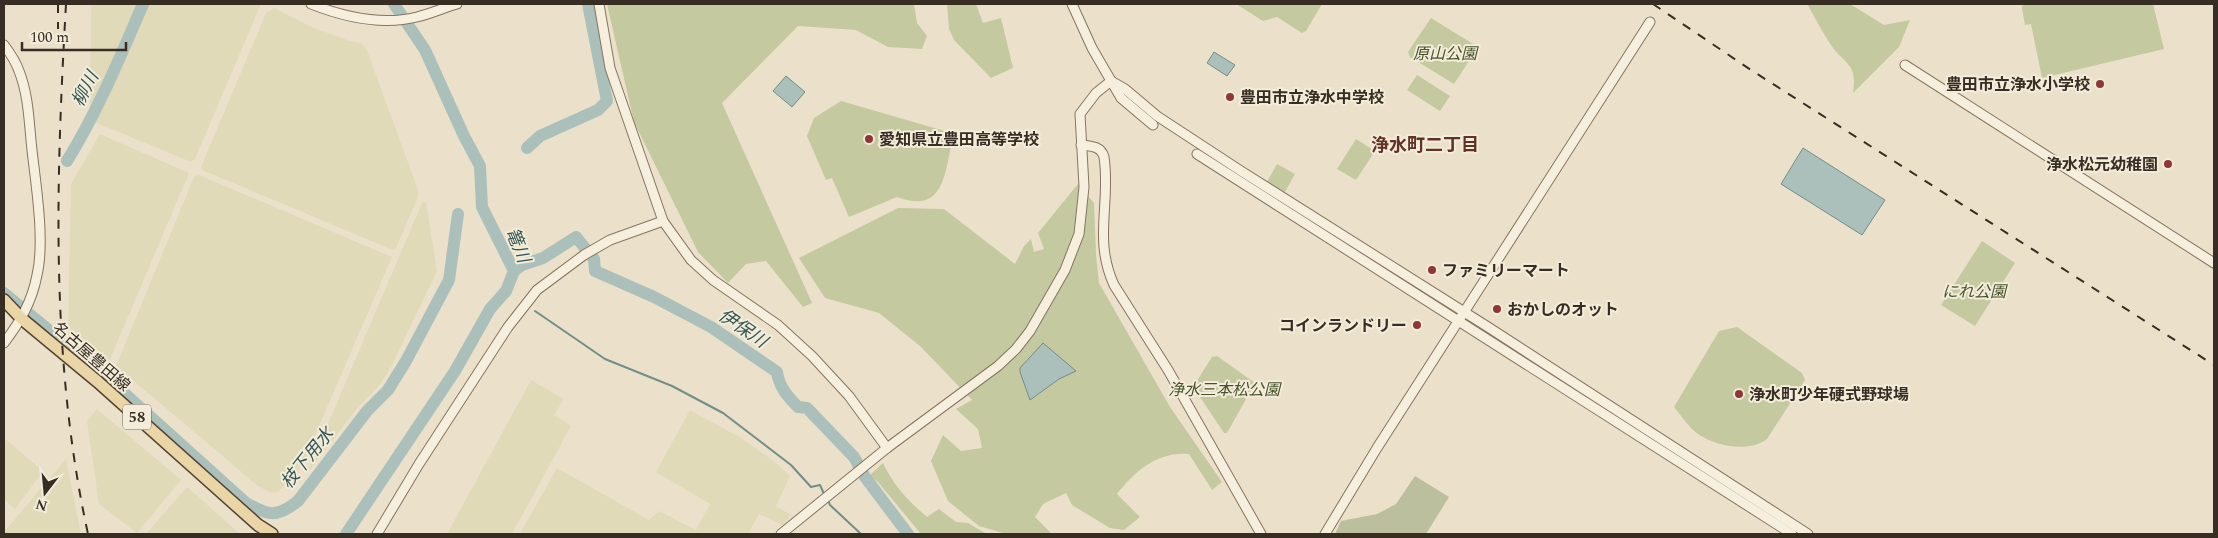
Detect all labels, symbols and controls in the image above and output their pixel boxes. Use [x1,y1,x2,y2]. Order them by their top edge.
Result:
scale bar [22,20,126,52]
text: 100 m [30,26,69,49]
park label: 原山公園 [1413,42,1479,66]
water label: 柳川 [65,65,107,111]
place label: 豊田市立浄水小学校 [1946,73,2090,97]
marker: 豊田市立浄水小学校 [2094,78,2106,90]
place label: 豊田市立浄水中学校 [1240,86,1384,110]
marker: 豊田市立浄水中学校 [1224,91,1236,103]
place label: 愛知県立豊田高等学校 [879,128,1039,152]
district label: 浄水町二丁目 [1371,132,1479,159]
marker: 愛知県立豊田高等学校 [863,133,875,145]
place label: 浄水松元幼稚園 [2046,153,2158,177]
marker: 浄水松元幼稚園 [2162,158,2174,170]
water label: 篭川 [498,223,538,269]
place label: ファミリーマート [1442,259,1570,283]
marker: ファミリーマート [1426,264,1438,276]
park label: にれ公園 [1942,280,2008,304]
place label: おかしのオット [1507,298,1619,322]
water label: 伊保川 [713,302,774,356]
marker: おかしのオット [1491,303,1503,315]
place label: コインランドリー [1279,314,1407,338]
street label: 名古屋豊田線 [47,316,135,397]
marker: コインランドリー [1411,319,1423,331]
park label: 浄水三本松公園 [1168,378,1282,402]
place label: 浄水町少年硬式野球場 [1749,383,1909,407]
marker: 浄水町少年硬式野球場 [1733,388,1745,400]
road number: 58 [123,404,151,430]
water label: 枝下用水 [274,420,342,495]
north arrow [20,468,70,518]
text: N [33,493,50,517]

